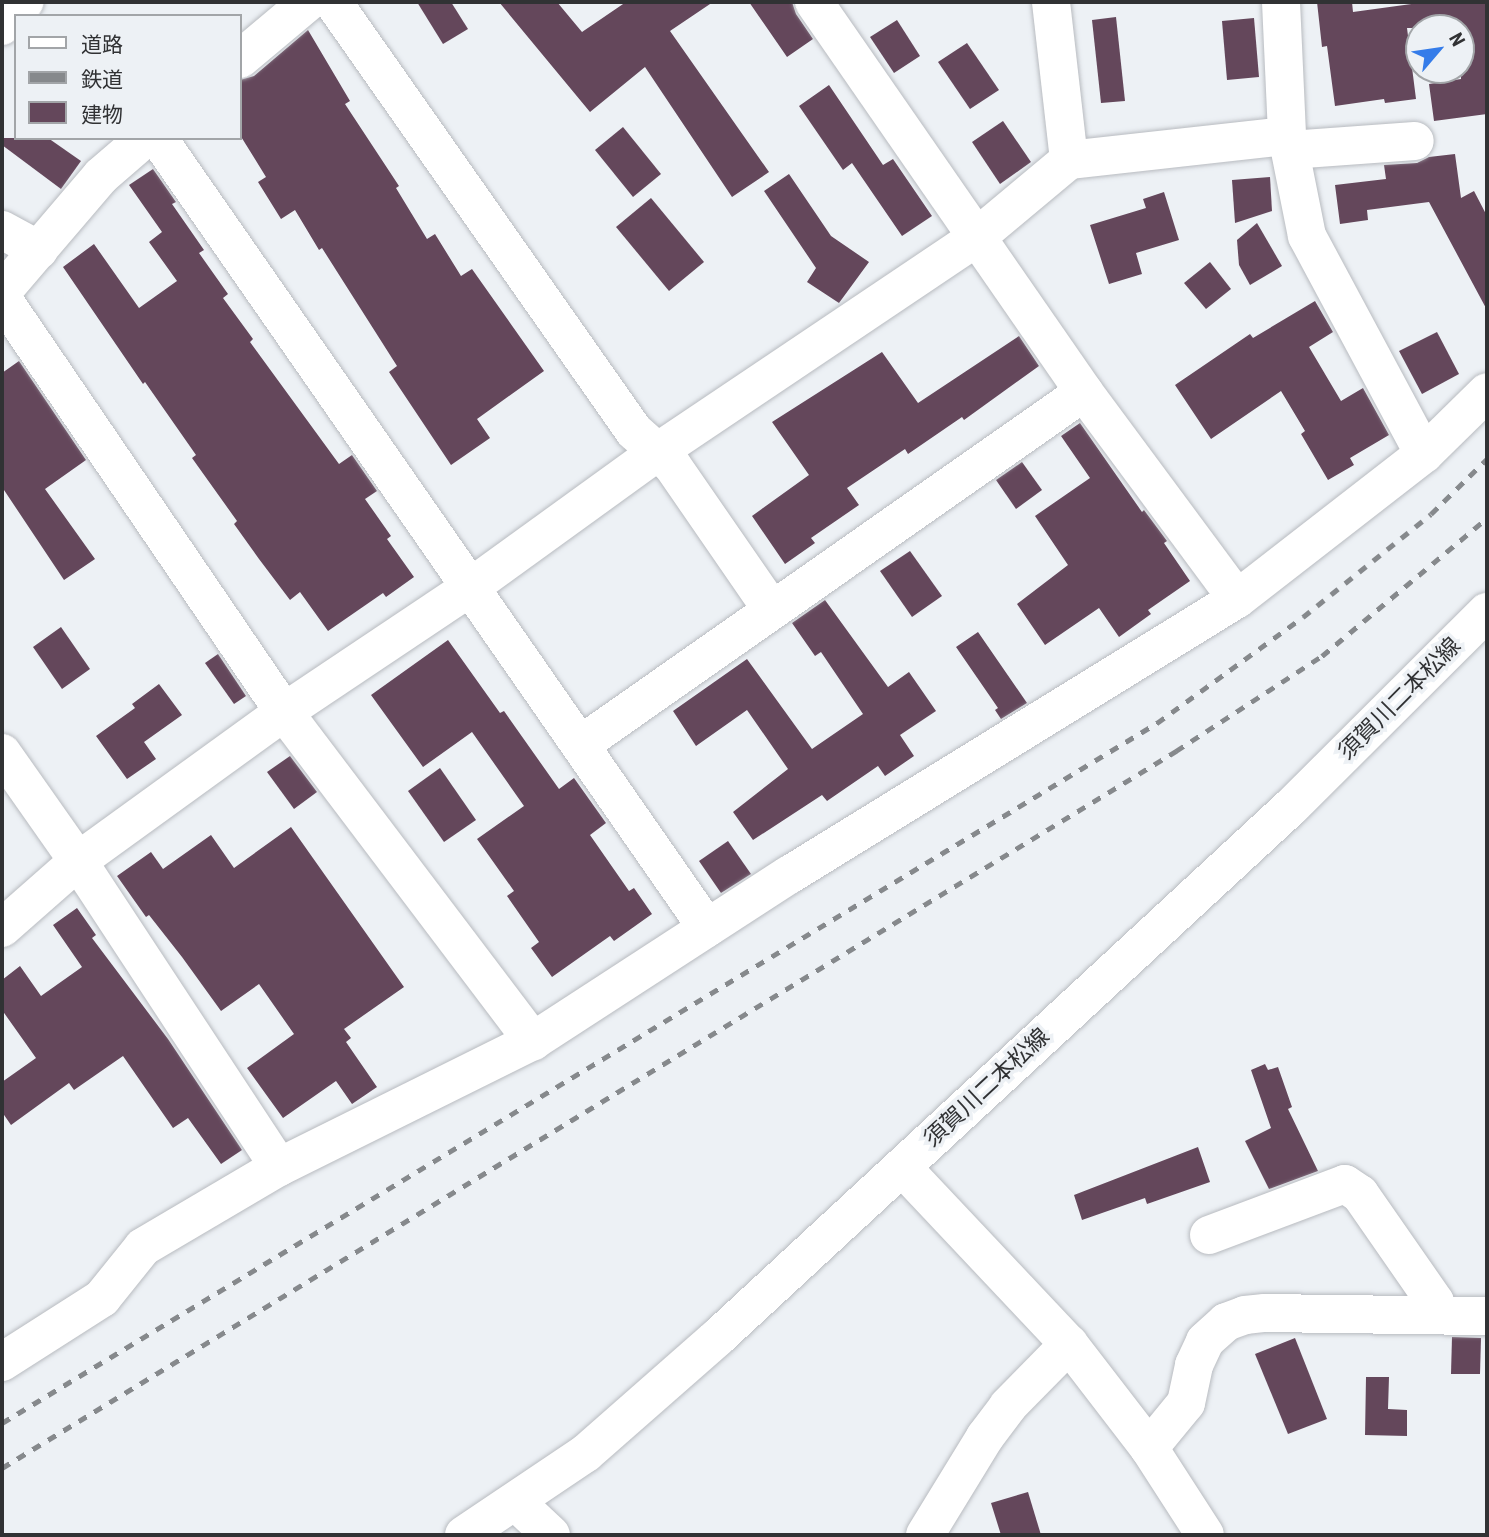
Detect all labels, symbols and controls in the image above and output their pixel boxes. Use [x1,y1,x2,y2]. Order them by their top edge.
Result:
legend [14,14,242,140]
north arrow [1405,14,1475,84]
text: N [1444,29,1470,50]
text: 道路 [81,33,123,57]
text: 鉄道 [81,68,123,92]
text: 建物 [81,103,123,127]
street label: 須賀川二本松線 [1333,632,1467,766]
street label: 須賀川二本松線 [919,1023,1055,1153]

